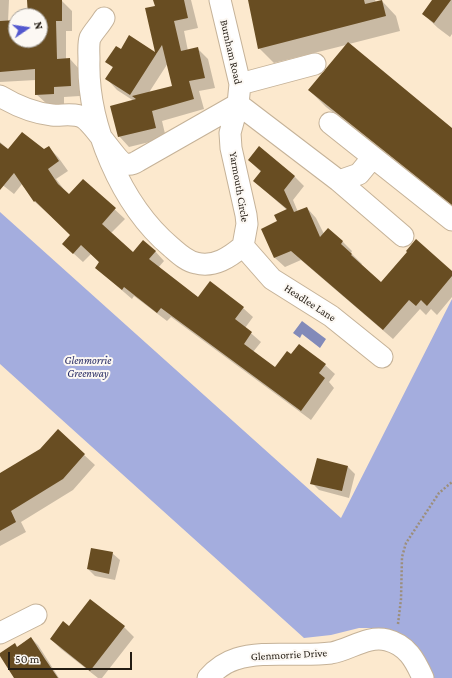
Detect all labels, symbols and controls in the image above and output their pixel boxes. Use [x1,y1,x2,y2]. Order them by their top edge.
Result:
north arrow [8,8,48,48]
street label: Burnham Road [217,18,245,86]
text: N [32,21,45,31]
street label: Yarmouth Circle [226,151,252,223]
street label: Headlee Lane [282,281,338,325]
park label: Glenmorrie Greenway [65,354,111,380]
scale bar [10,644,134,670]
street label: Glenmorrie Drive [251,646,327,664]
text: 50 m [15,652,39,666]

